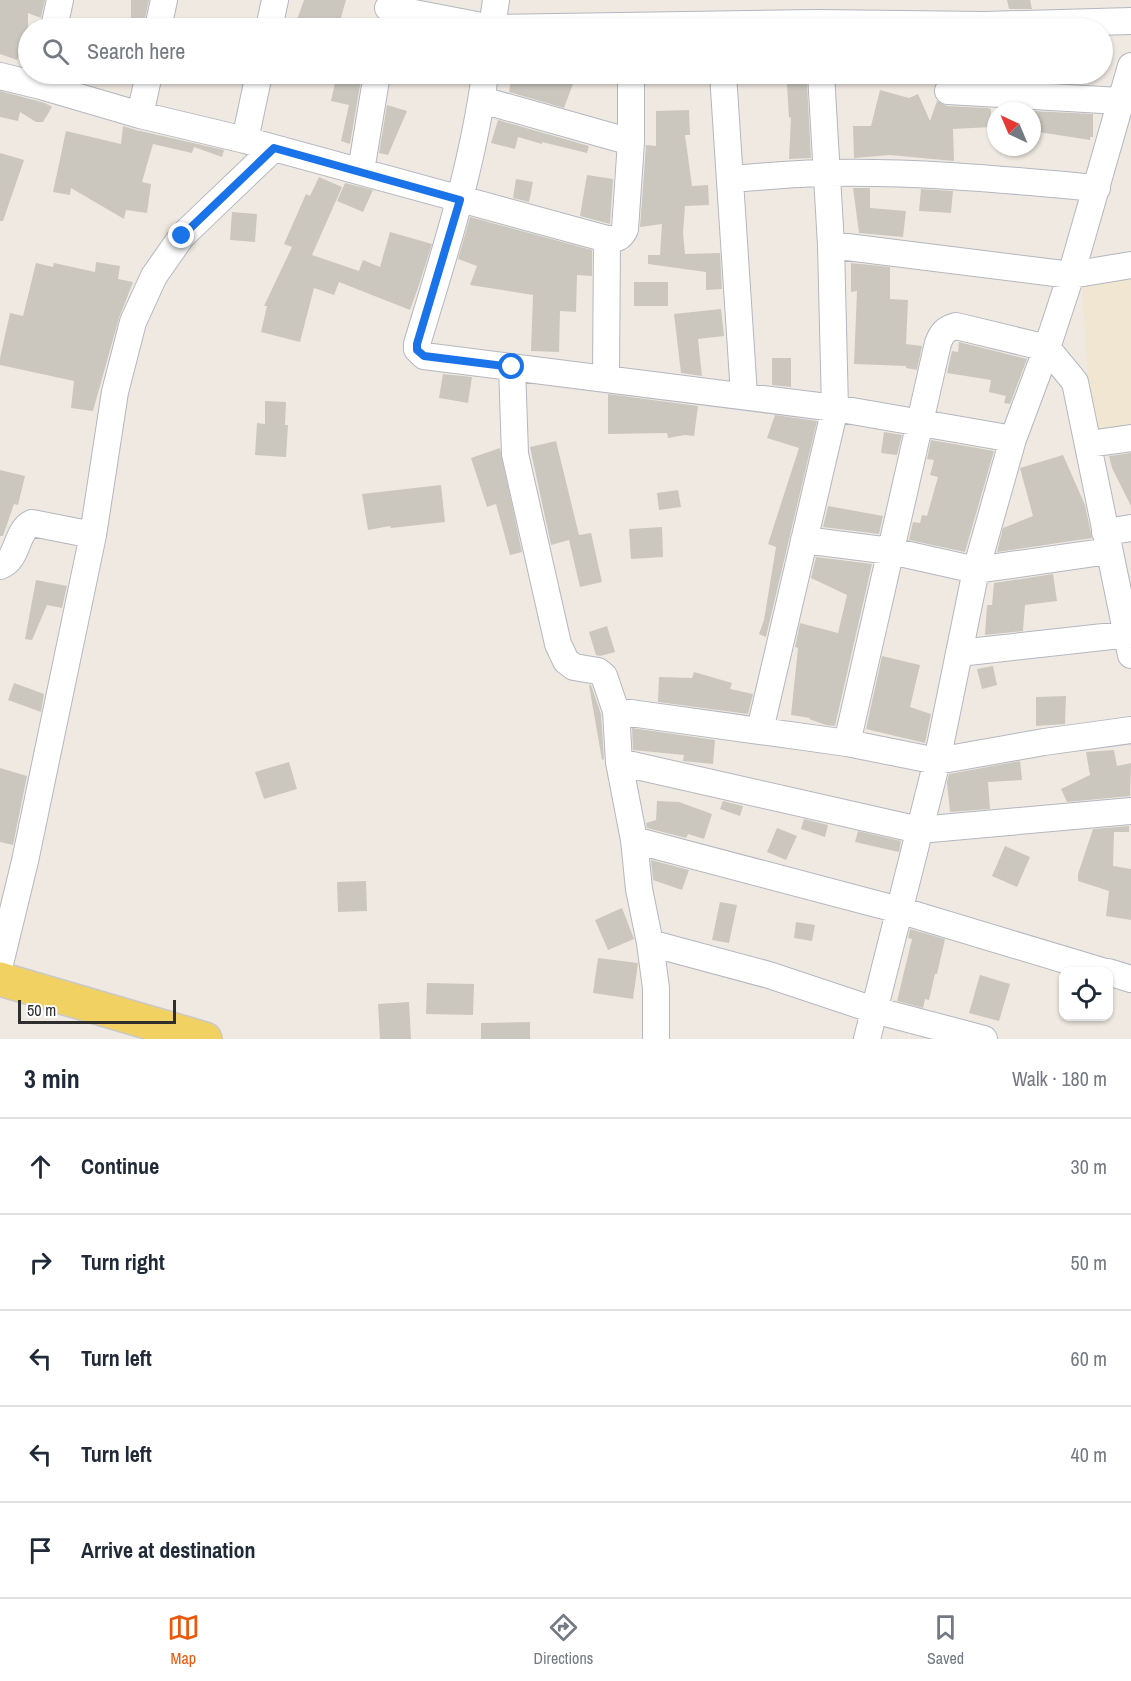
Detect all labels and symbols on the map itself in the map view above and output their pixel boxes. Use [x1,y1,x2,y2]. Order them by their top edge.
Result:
north arrow [987,102,1041,156]
route end [168,222,194,248]
route start [498,353,524,379]
scale bar [18,997,176,1025]

